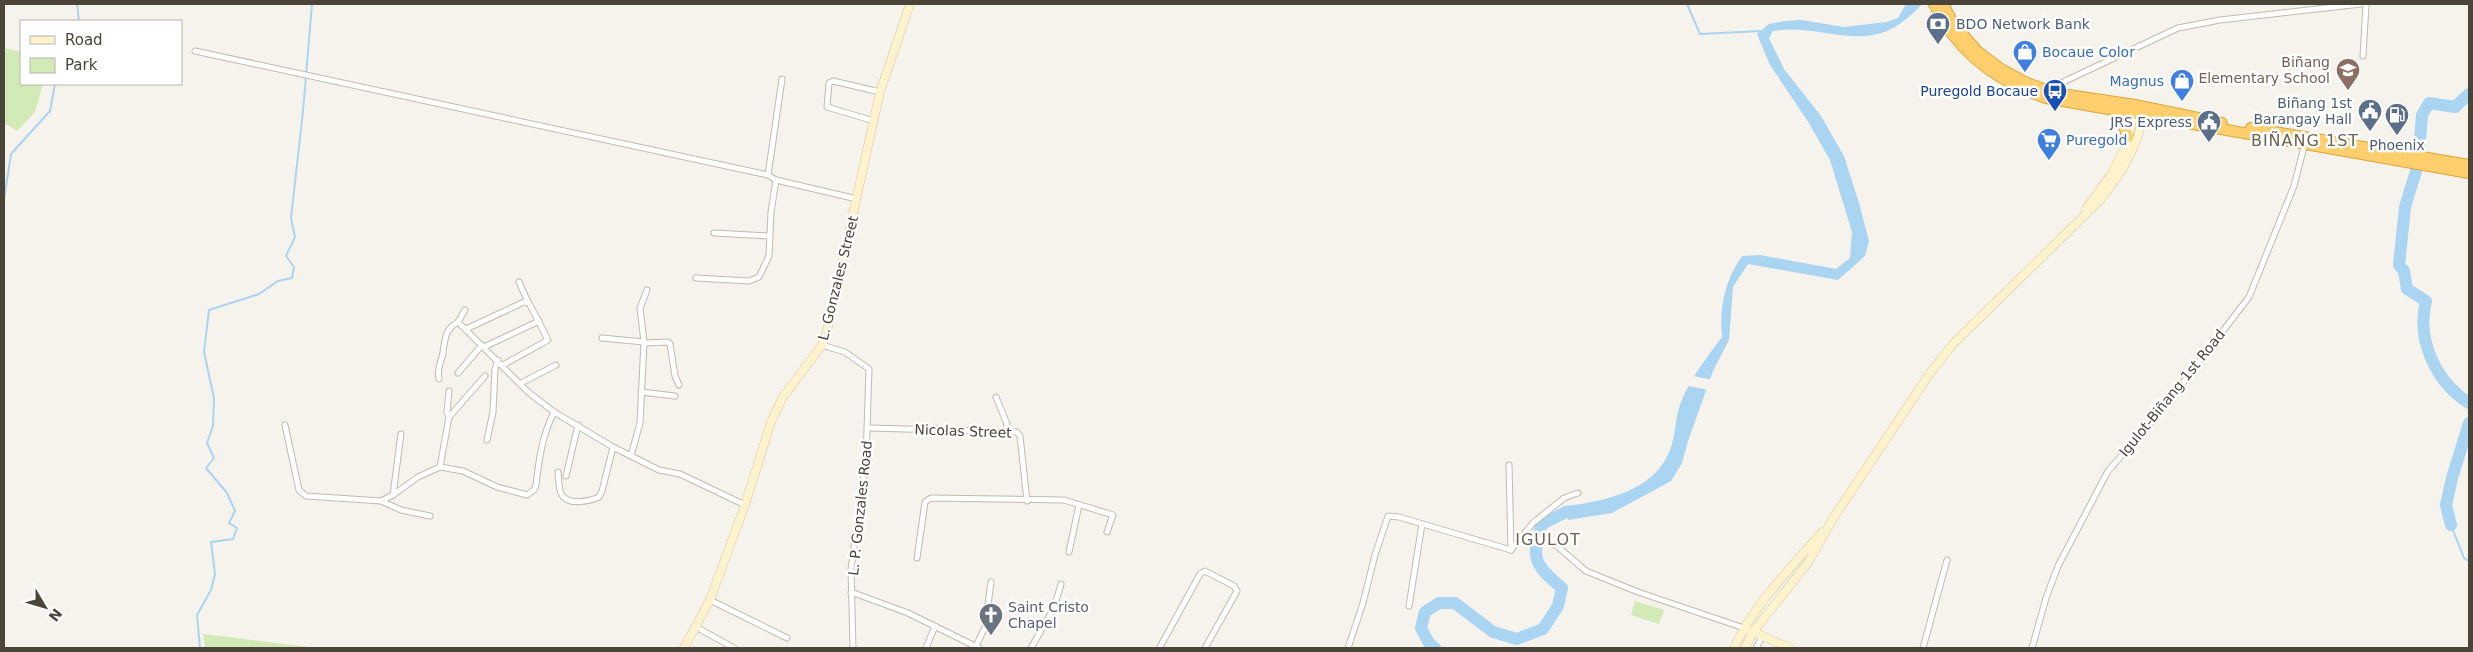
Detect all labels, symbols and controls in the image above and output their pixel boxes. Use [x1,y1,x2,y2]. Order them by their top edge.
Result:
bank icon: BDO Network Bank [1925,11,1951,45]
place label: BDO Network Bank [1956,16,2091,32]
legend [20,20,182,85]
text: Road [65,31,103,49]
shop icon: Bocaue Color [2012,39,2038,73]
place label: Bocaue Color [2042,44,2135,60]
place label: Biñang Elementary School [2198,54,2330,86]
text: Park [65,56,98,74]
school or university icon: Biñang Elementary School [2335,57,2361,91]
shop icon: Magnus [2169,68,2195,102]
place label: Magnus [2109,73,2164,89]
bus stop icon: Puregold Bocaue [2042,78,2068,112]
place label: Puregold Bocaue [1920,83,2038,99]
place label: Biñang 1st Barangay Hall [2254,95,2352,127]
public building icon: Biñang 1st Barangay Hall [2357,98,2383,132]
fuel station icon: Phoenix [2384,102,2410,136]
public building icon: JRS Express [2196,109,2222,143]
place label: JRS Express [2109,114,2192,130]
supermarket icon: Puregold [2036,127,2062,161]
district label: BIÑANG 1ST [2251,131,2359,150]
place label: Puregold [2066,132,2127,148]
place label: Phoenix [2369,137,2425,153]
street label: L. Gonzales Street [815,214,861,342]
street label: Igulot-Biñang 1st Road [2116,326,2228,460]
street label: Nicolas Street [914,421,1012,441]
street label: L. P. Gonzales Road [845,440,875,576]
district label: IGULOT [1515,530,1581,549]
north arrow [20,582,70,632]
place label: Saint Cristo Chapel [1008,599,1089,631]
church icon: Saint Cristo Chapel [978,602,1004,636]
text: N [45,605,65,625]

